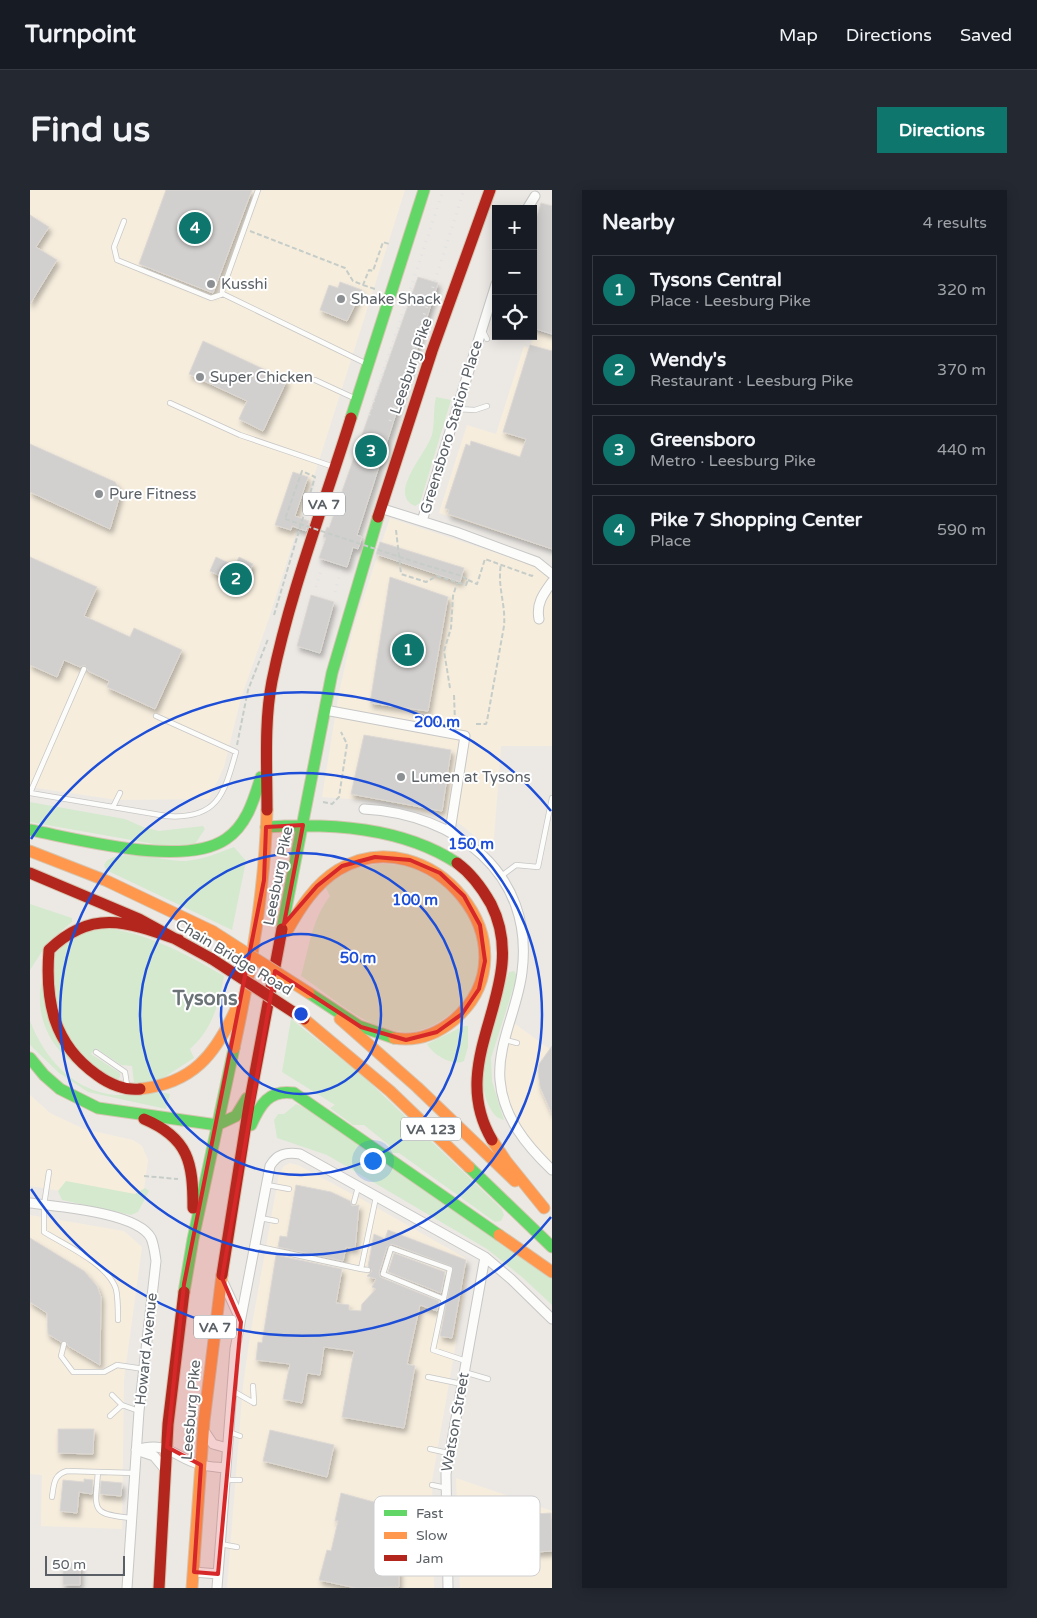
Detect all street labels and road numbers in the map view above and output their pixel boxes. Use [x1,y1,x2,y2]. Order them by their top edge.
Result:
street label: Leesburg Pike [386,316,436,416]
street label: Greensboro Station Place [416,338,486,516]
road number: VA 7 [303,492,345,516]
street label: Leesburg Pike [260,825,296,927]
street label: Chain Bridge Road [172,915,296,999]
road number: VA 123 [401,1118,461,1141]
street label: Howard Avenue [131,1292,161,1406]
road number: VA 7 [194,1316,236,1338]
street label: Leesburg Pike [178,1359,204,1461]
street label: Watson Street [437,1371,473,1473]

